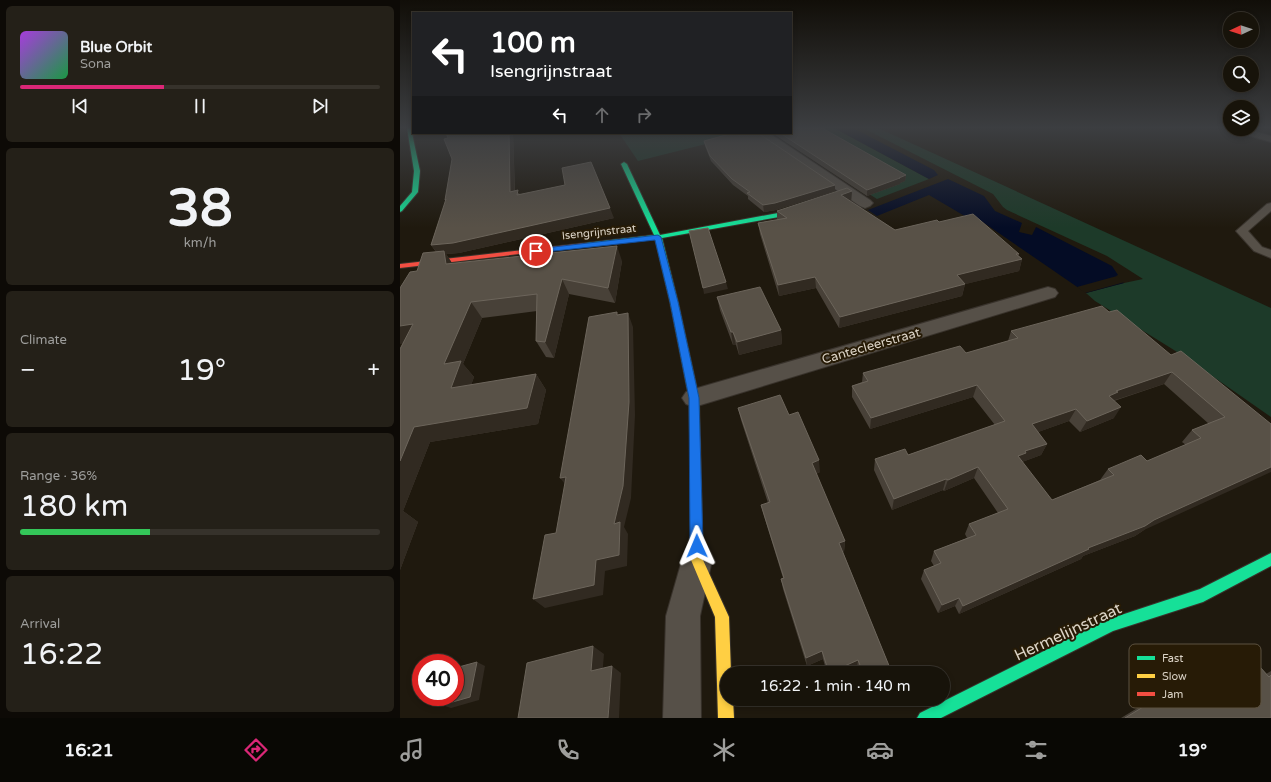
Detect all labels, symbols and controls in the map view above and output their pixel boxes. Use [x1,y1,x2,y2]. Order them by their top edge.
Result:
north arrow [1223,12,1259,48]
map controls [1223,12,1259,136]
text: 100 m [490,26,576,60]
icon: left [424,28,476,80]
text: Blue Orbit [80,38,152,56]
text: Sona [80,56,111,72]
button: search [1223,56,1259,92]
text: Isengrijnstraat [490,60,612,82]
icon: previous [69,95,91,117]
icon: pause [189,95,211,117]
icon: next [309,95,331,117]
button: layers [1223,100,1259,136]
icon: left [549,104,571,126]
icon: ahead [591,104,613,126]
icon: right [633,104,655,126]
text: 38 [167,177,233,240]
street label: Isengrijnstraat [561,222,637,242]
pin [519,234,553,268]
text: km/h [184,235,216,251]
icon: arrive [525,240,547,262]
street label: Cantecleerstraat [820,324,922,368]
text: Climate [20,332,67,348]
text: 19° [177,352,226,389]
text: − [20,357,36,383]
text: + [368,357,380,383]
text: Range · 36% [20,468,97,484]
text: 180 km [20,488,128,525]
position arrow [676,525,718,567]
street label: Hermelijnstraat [1011,598,1125,666]
text: Arrival [20,616,60,632]
text: 16:22 [20,636,103,673]
legend [1129,644,1261,708]
text: Fast [1162,652,1183,665]
speed limit sign: 40 [412,654,464,706]
text: Slow [1162,670,1187,683]
text: 16:22 · 1 min · 140 m [760,677,910,695]
text: Jam [1162,688,1183,701]
icon: directions [242,736,270,764]
icon: music [398,736,426,764]
icon: phone [554,736,582,764]
icon: climate [710,736,738,764]
icon: car [866,736,894,764]
icon: filters [1022,736,1050,764]
text: 16:21 [64,739,114,761]
text: 19° [1178,739,1207,761]

